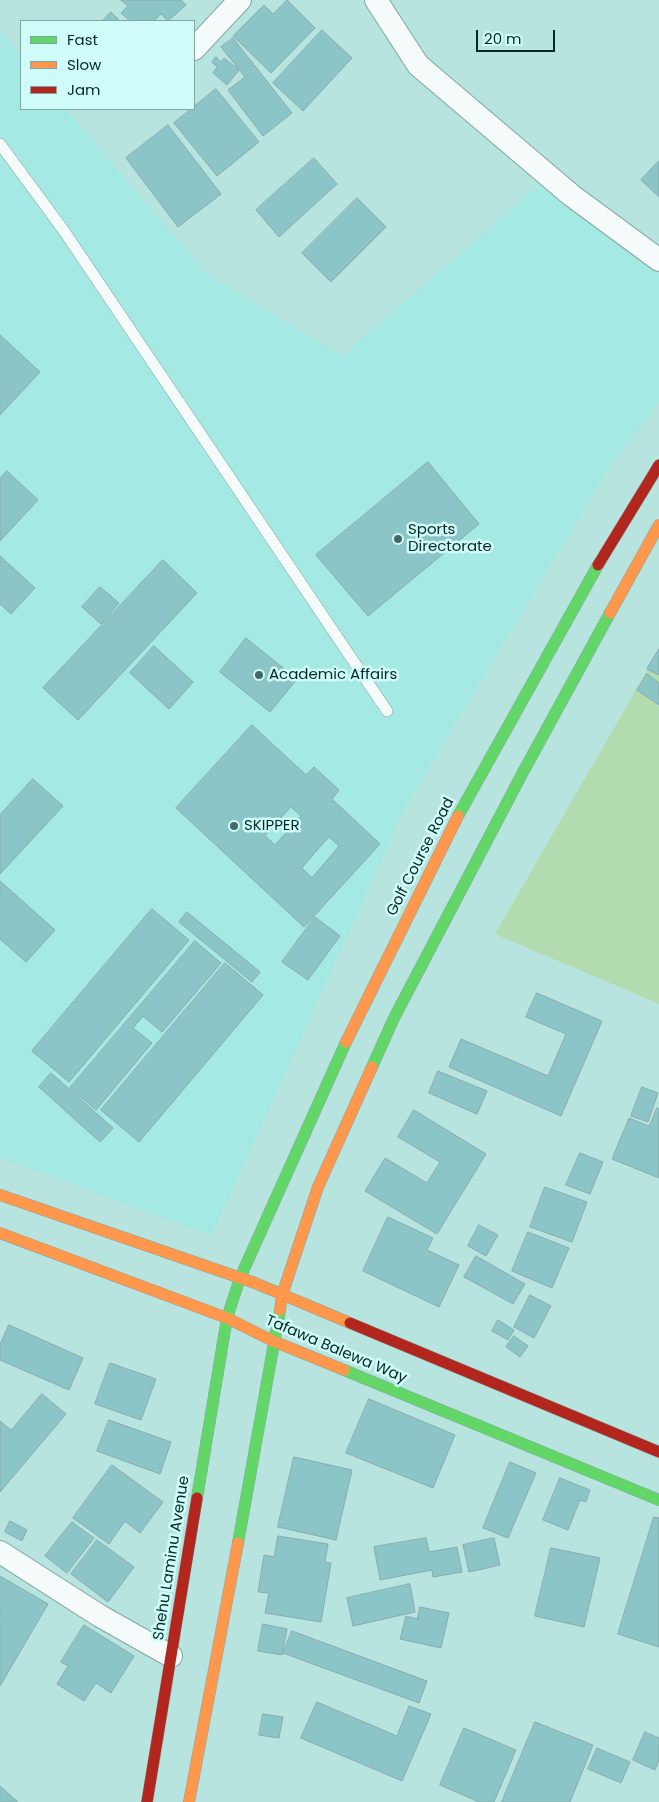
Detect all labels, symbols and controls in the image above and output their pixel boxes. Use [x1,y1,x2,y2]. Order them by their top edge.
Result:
legend [20,20,195,110]
scale bar [479,20,558,52]
text: 20 m [484,28,522,49]
text: Fast [67,29,98,50]
text: Slow [67,54,101,75]
text: Jam [67,79,101,100]
place label: Sports Directorate [408,521,492,556]
marker: Sports Directorate [392,533,404,545]
place label: Academic Affairs [269,666,397,684]
marker: Academic Affairs [253,669,265,681]
street label: Golf Course Road [383,795,459,919]
place label: SKIPPER [244,817,300,835]
marker: SKIPPER [228,820,240,832]
street label: Tafawa Balewa Way [263,1312,409,1388]
street label: Shehu Laminu Avenue [150,1475,194,1641]

